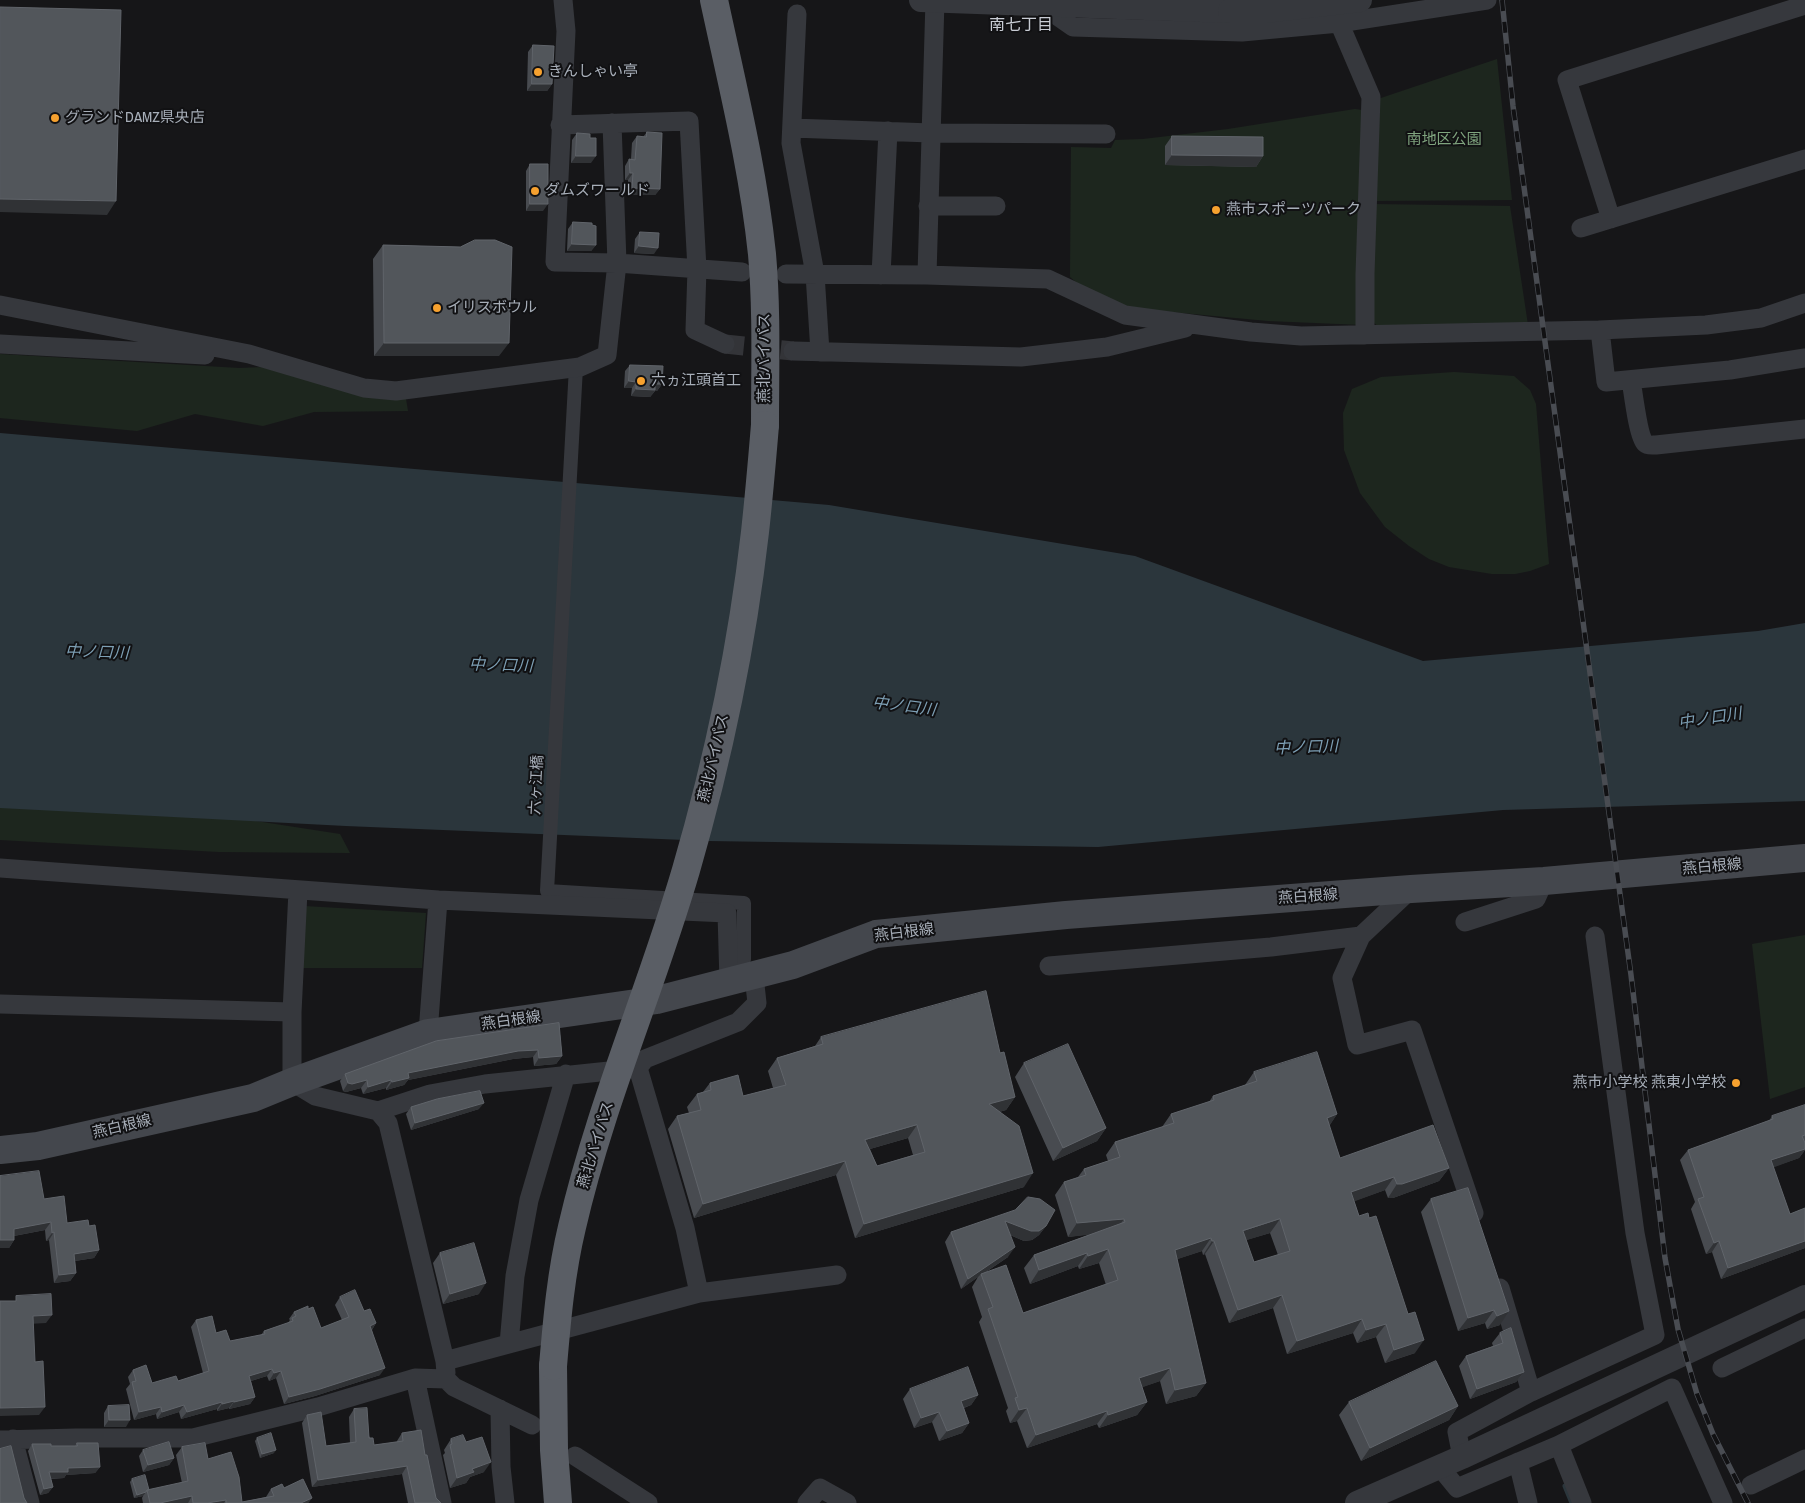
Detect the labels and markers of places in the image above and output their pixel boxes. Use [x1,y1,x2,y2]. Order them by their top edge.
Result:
place label: きんしゃい亭 [548,63,638,81]
marker: きんしゃい亭 [532,66,544,78]
place label: グランドDAMZ県央店 [65,109,205,127]
marker: グランドDAMZ県央店 [49,112,61,124]
place label: ダムズワールド [545,182,650,200]
marker: ダムズワールド [529,185,541,197]
place label: 燕市スポーツパーク [1226,201,1361,219]
marker: 燕市スポーツパーク [1210,204,1222,216]
place label: イリスボウル [447,299,537,317]
marker: イリスボウル [431,302,443,314]
place label: 六ヵ江頭首工 [651,372,741,390]
marker: 六ヵ江頭首工 [635,375,647,387]
place label: 燕市小学校 燕東小学校 [1573,1074,1726,1092]
marker: 燕市小学校 燕東小学校 [1730,1077,1742,1089]

